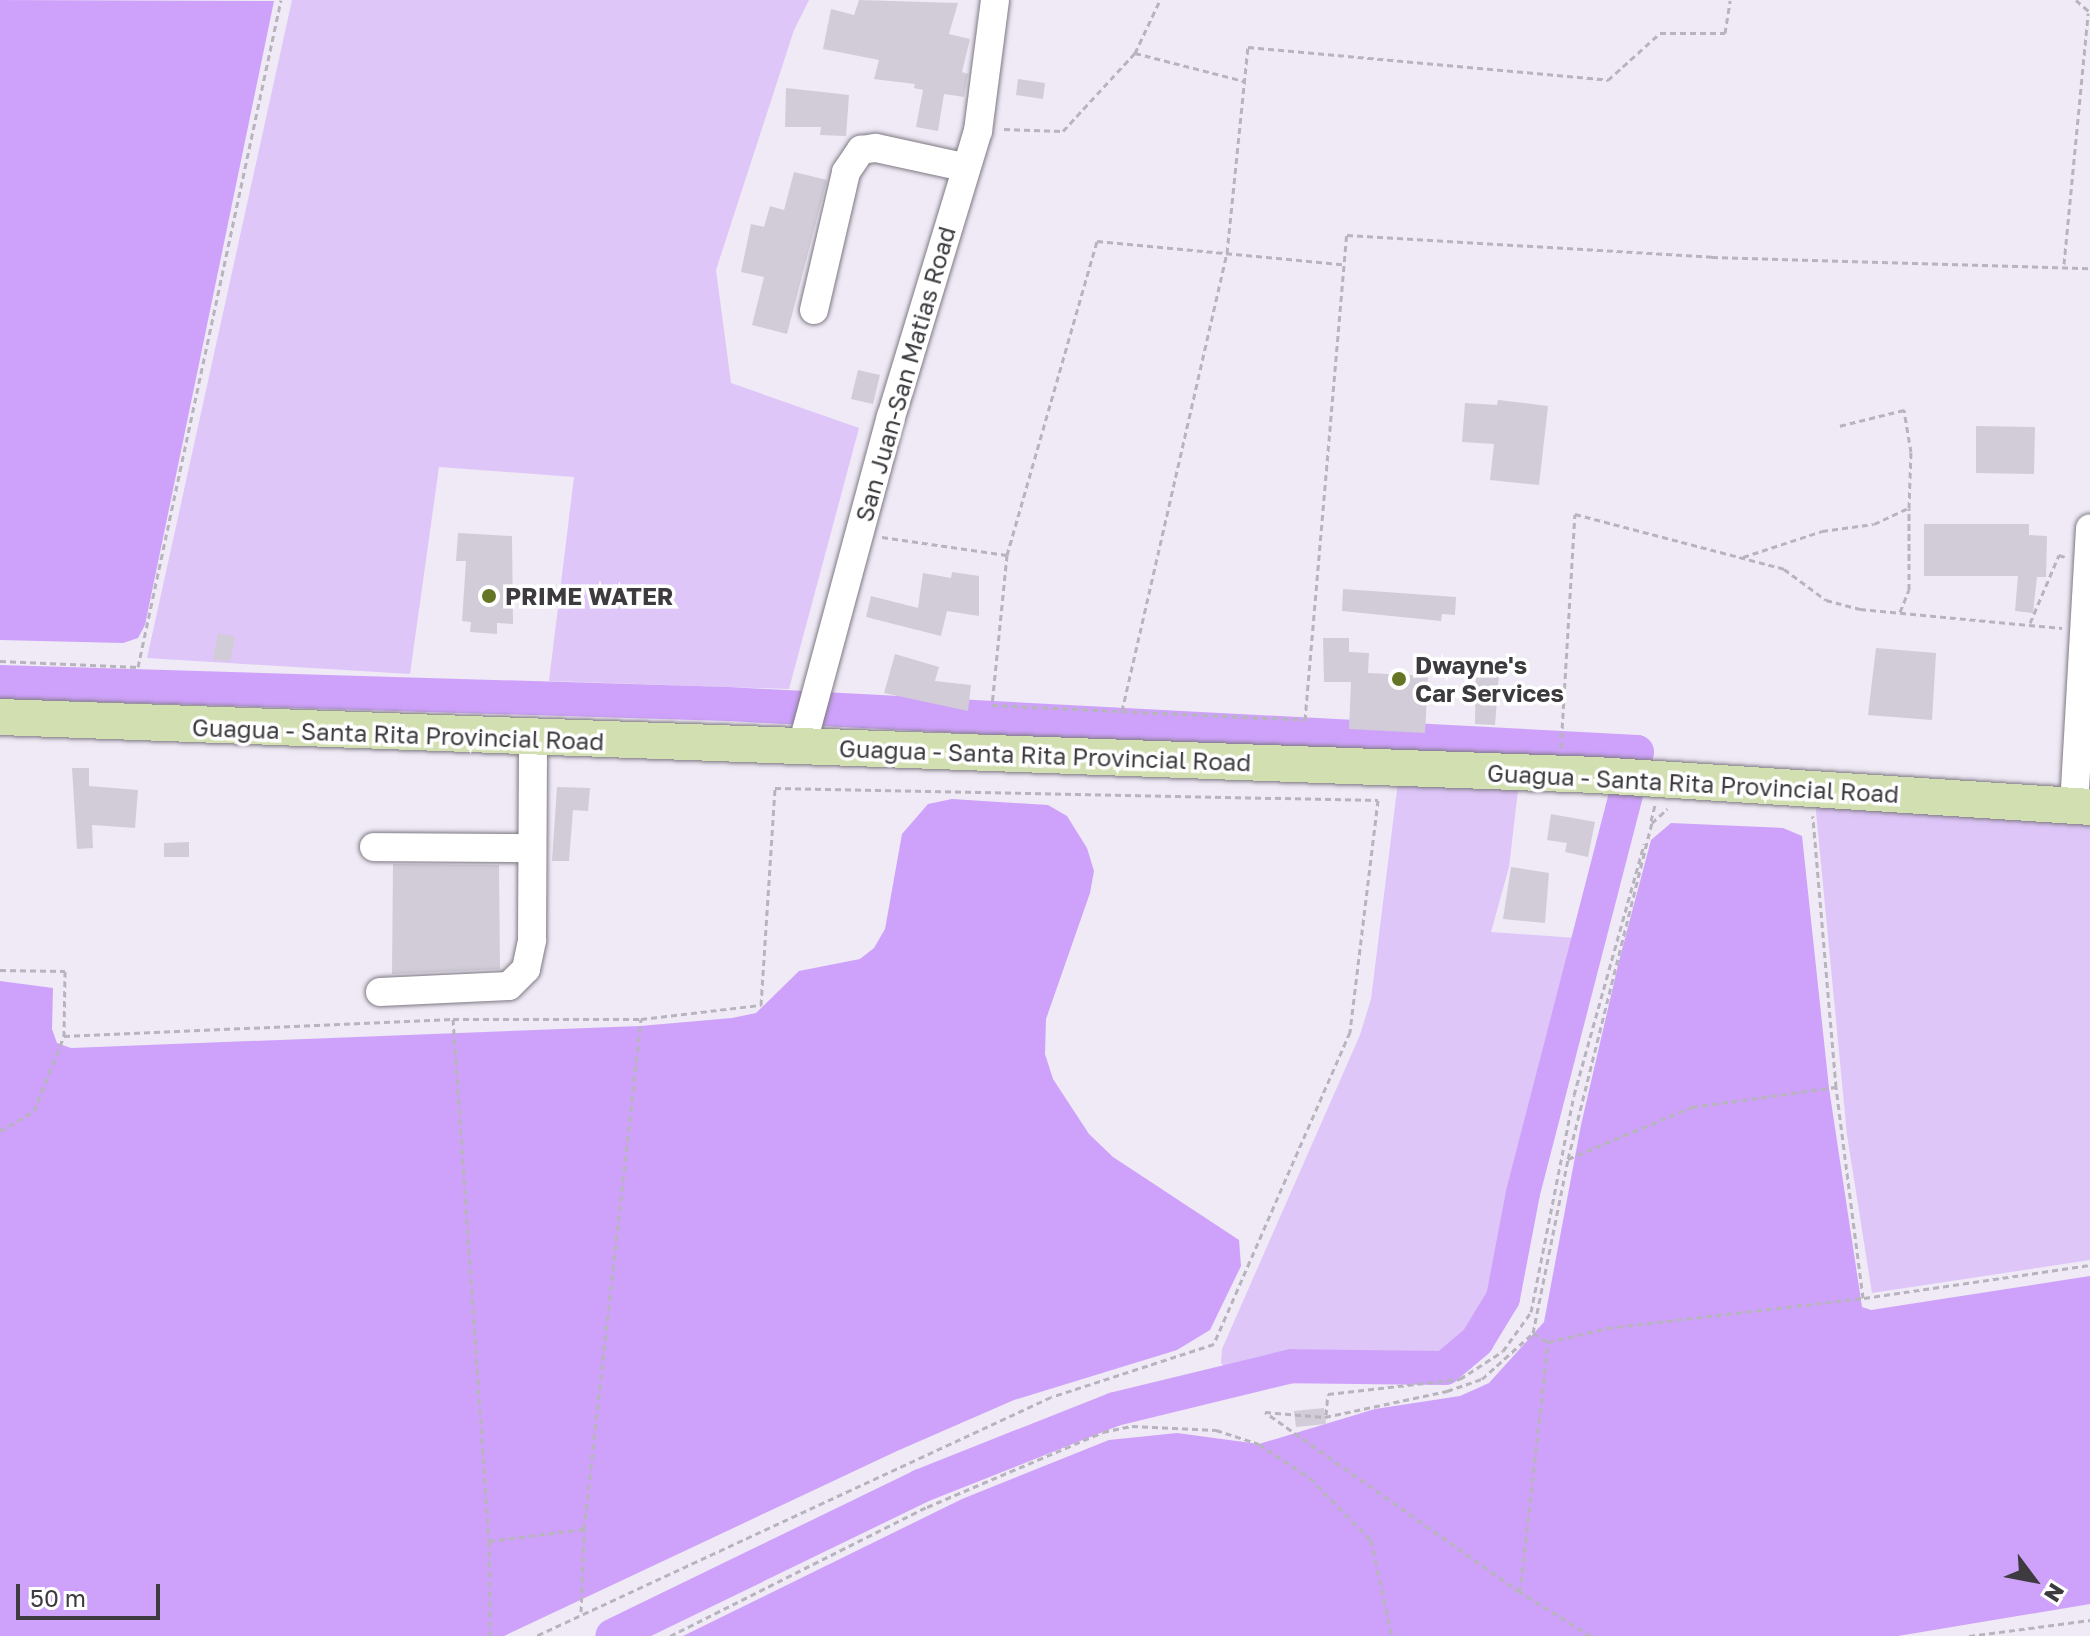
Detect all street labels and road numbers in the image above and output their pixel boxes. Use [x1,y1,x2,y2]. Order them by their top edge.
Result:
street label: San Juan-San Matias Road [849,223,961,525]
street label: Guagua - Santa Rita Provincial Road [191,712,605,756]
street label: Guagua - Santa Rita Provincial Road [838,733,1252,777]
street label: Guagua - Santa Rita Provincial Road [1486,758,1900,808]

